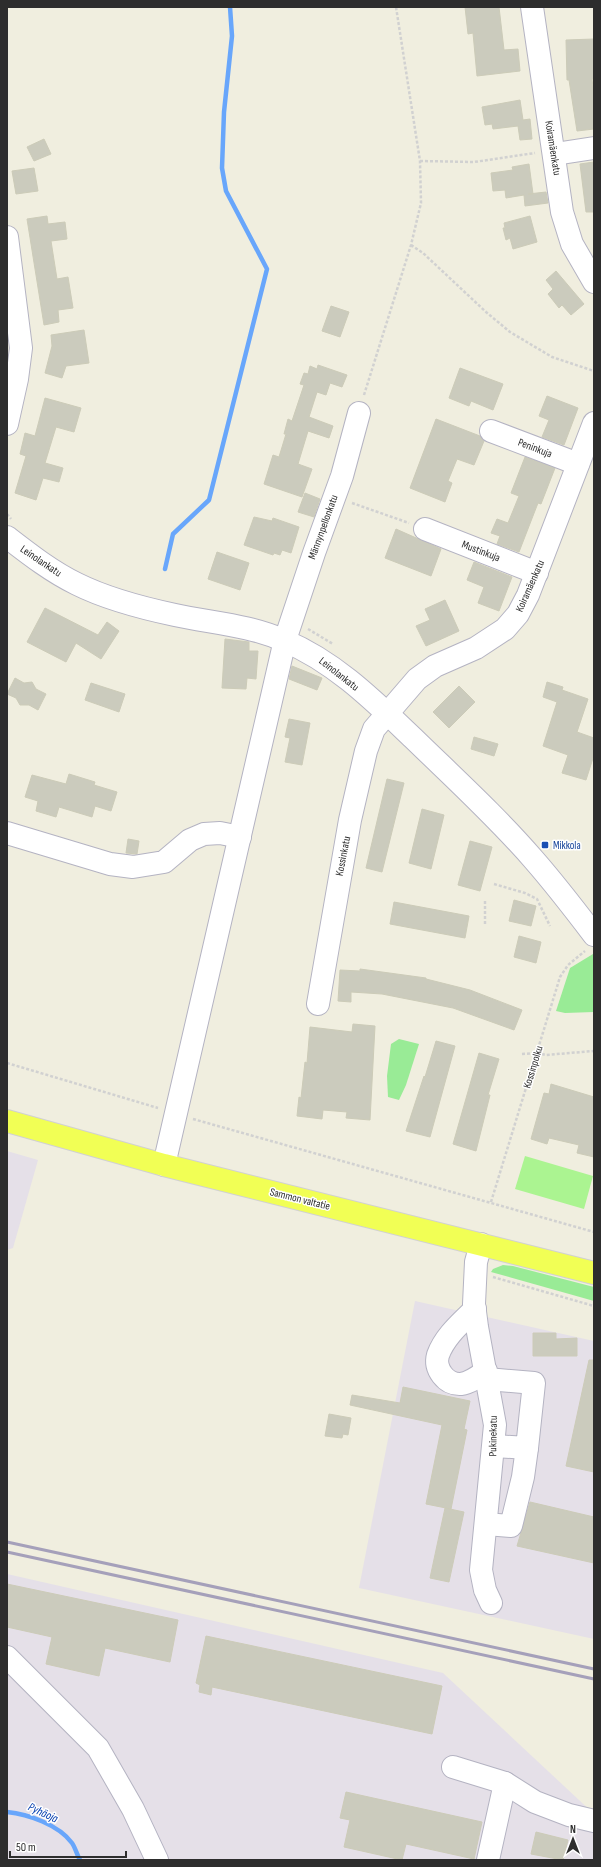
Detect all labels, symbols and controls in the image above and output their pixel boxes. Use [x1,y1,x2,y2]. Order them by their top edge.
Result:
street label: Koiramäenkatu [542,120,564,177]
street label: Peninkuja [516,436,554,460]
street label: Männynpellonkatu [305,493,341,561]
street label: Mustinkuja [460,538,502,564]
street label: Leinolankatu [18,542,64,580]
street label: Koiramäenkatu [513,558,547,614]
street label: Leinolankatu [316,654,362,694]
street label: Kossinkatu [333,835,353,877]
place label: Mikkola [553,839,581,852]
marker: Mikkola [540,840,550,850]
street label: Kossinpolku [520,1044,546,1090]
street label: Sammon valtatie [268,1185,332,1213]
street label: Pukinekatu [486,1415,500,1457]
water label: Pyhäoja [26,1800,61,1826]
north arrow [553,1819,593,1859]
text: N [570,1823,576,1836]
scale bar [10,1833,126,1859]
text: 50 m [16,1840,36,1855]

